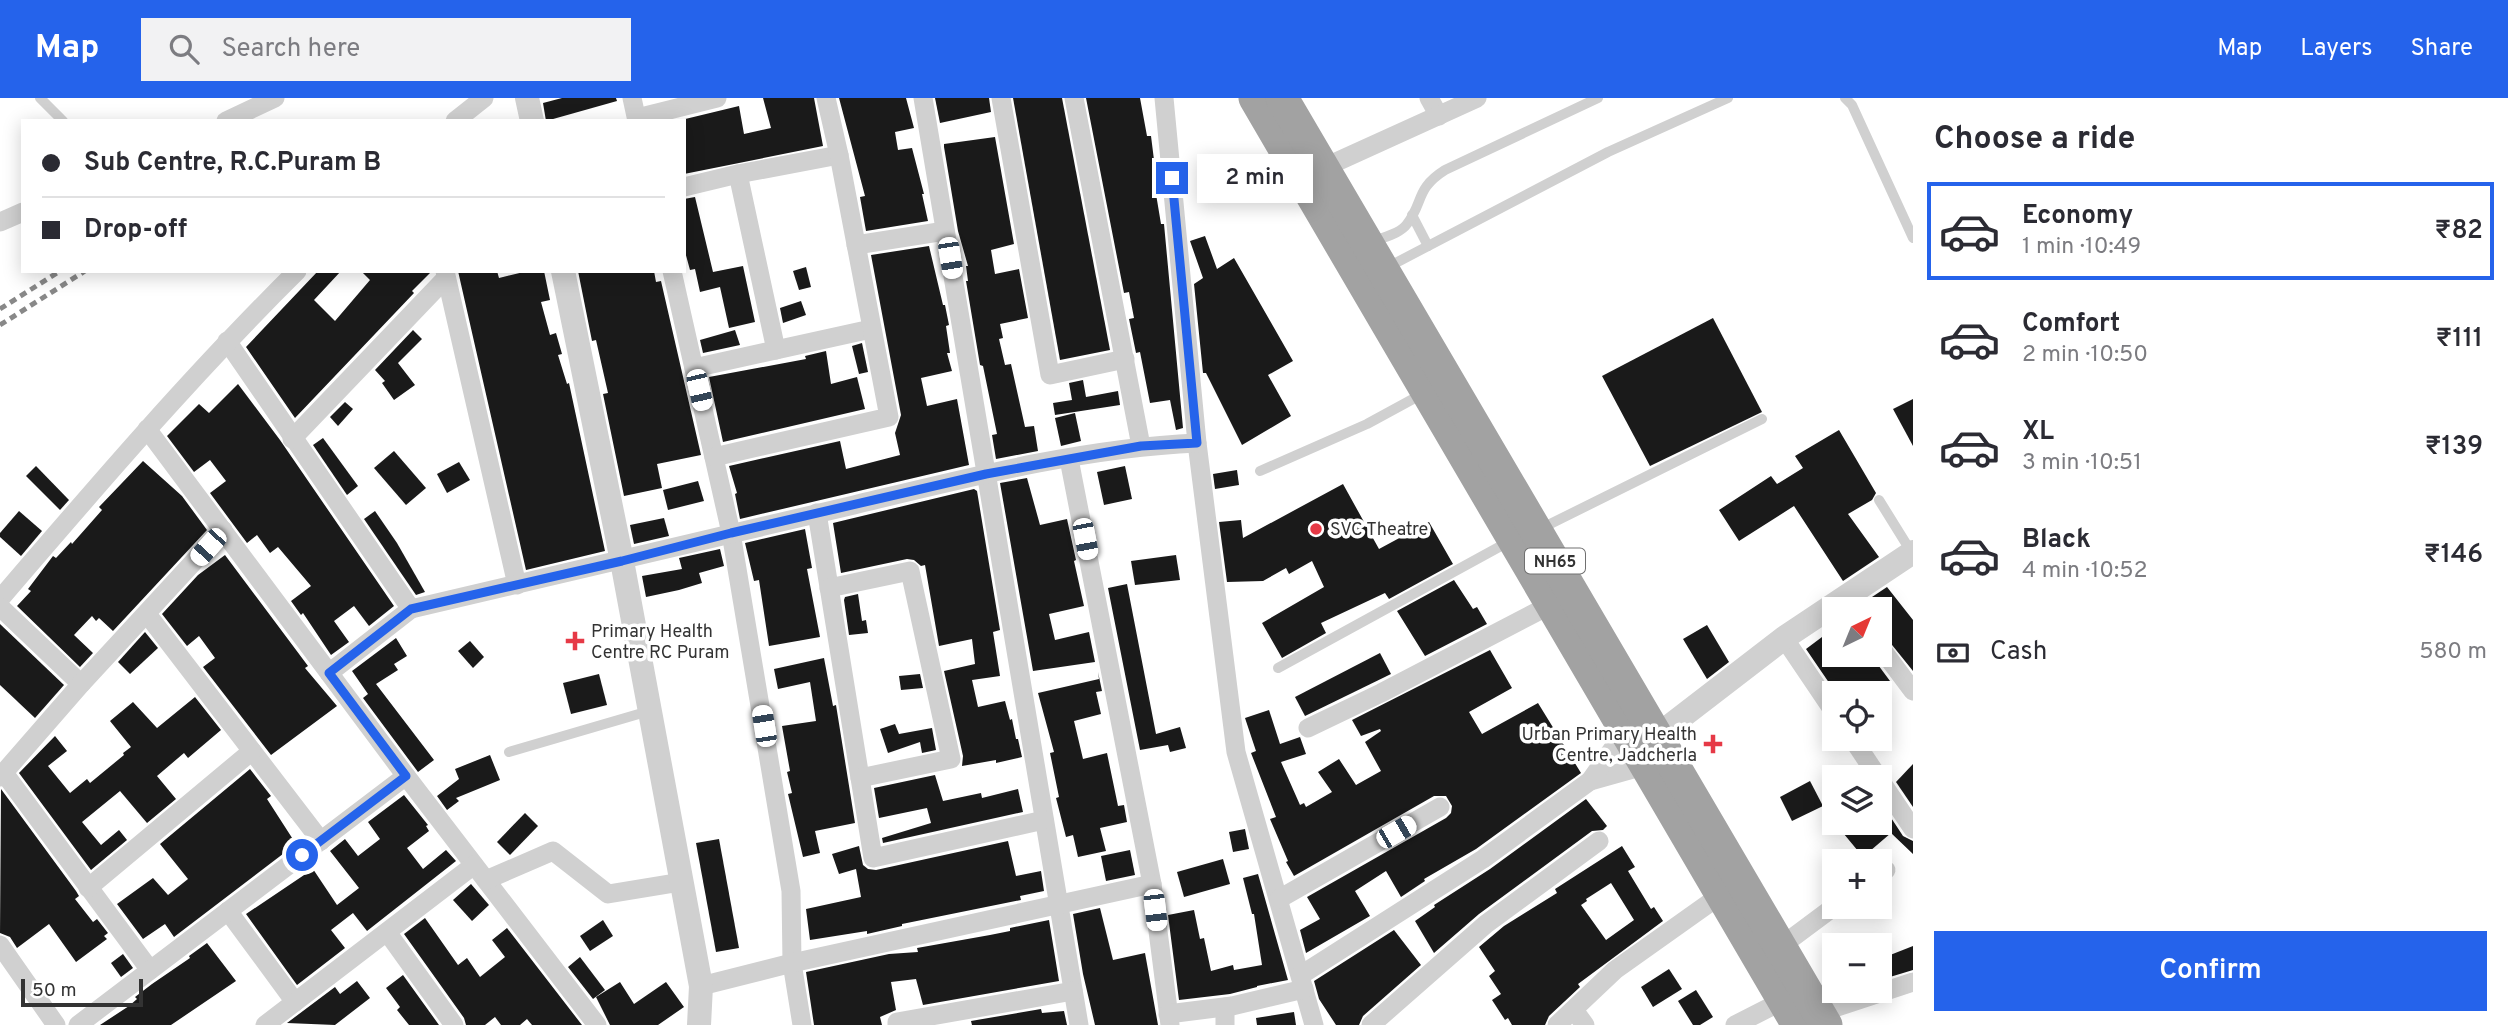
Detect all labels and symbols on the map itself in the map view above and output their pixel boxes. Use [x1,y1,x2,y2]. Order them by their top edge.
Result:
callout: 2 min [1196,154,1312,202]
route end [1156,162,1188,194]
car [937,236,964,280]
car [685,367,714,413]
car [1071,516,1100,562]
place label: SVC Theatre [1330,519,1428,542]
marker: SVC Theatre [1308,521,1324,537]
car [187,524,230,570]
road number: NH65 [1525,548,1585,574]
north arrow [1822,597,1892,667]
place label: Primary Health Centre RC Puram [591,621,730,665]
marker: Primary Health Centre RC Puram [565,631,585,651]
car [751,704,778,748]
place label: Urban Primary Health Centre, Jadcherla [1521,724,1697,768]
marker: Urban Primary Health Centre, Jadcherla [1703,734,1723,754]
car [1373,812,1420,852]
route start [286,839,318,871]
car [1143,888,1168,932]
scale bar [21,976,144,1008]

